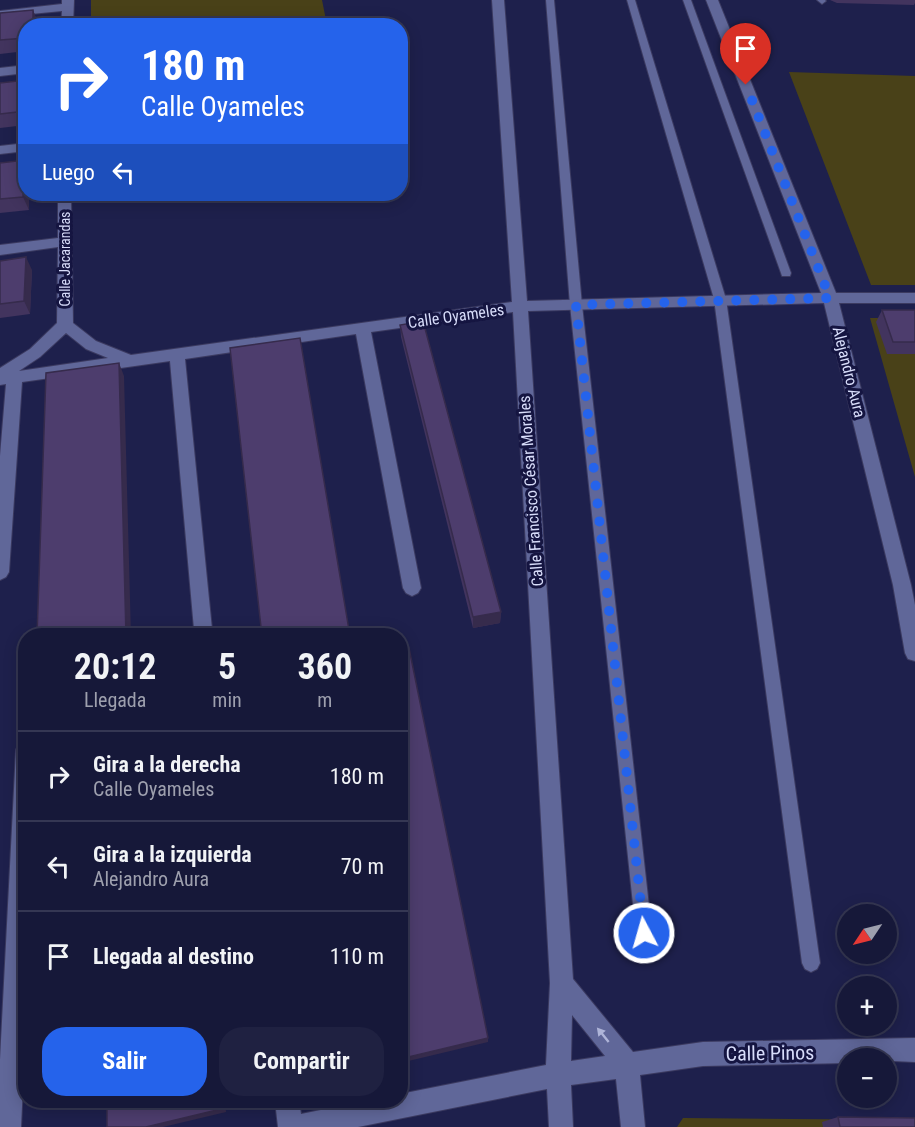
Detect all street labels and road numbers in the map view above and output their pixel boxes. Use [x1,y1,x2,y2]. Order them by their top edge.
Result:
street label: Calle Jacarandas [57,211,73,307]
street label: Calle Oyameles [407,300,505,332]
street label: Alejandro Aura [829,325,869,419]
street label: Calle Francisco César Morales [515,395,547,587]
street label: Calle Pinos [726,1040,814,1066]

